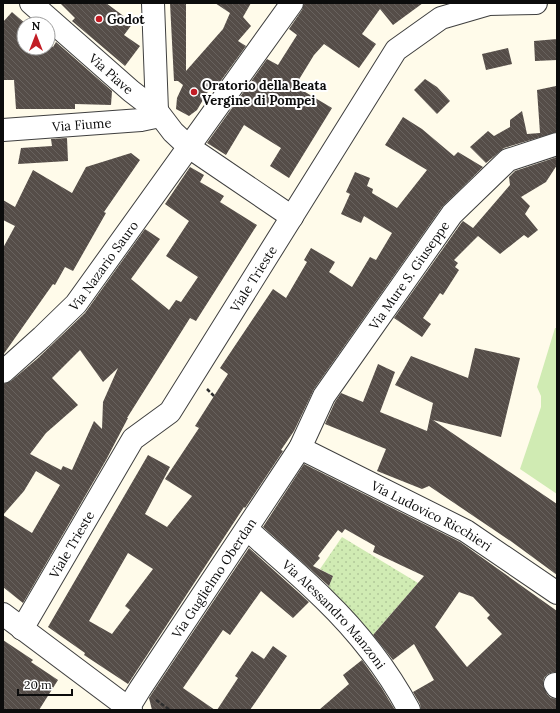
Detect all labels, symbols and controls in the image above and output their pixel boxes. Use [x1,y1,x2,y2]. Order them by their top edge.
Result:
place label: Godot [107,11,145,28]
marker: Godot [94,14,104,24]
north arrow [16,16,56,56]
text: N [32,19,41,33]
street label: Via Piave [84,49,137,98]
place label: Oratorio della Beata Vergine di Pompei [202,77,327,109]
marker: Oratorio della Beata Vergine di Pompei [189,87,199,97]
street label: Via Fiume [51,114,112,135]
street label: Via Nazario Sauro [65,217,142,316]
street label: Via Mure S. Giuseppe [365,218,453,334]
street label: Viale Trieste [226,243,281,316]
street label: Via Ludovico Ricchieri [367,477,495,555]
street label: Viale Trieste [45,508,98,582]
street label: Via Guglielmo Oberdan [168,515,260,642]
street label: Via Alessandro Manzoni [278,556,389,673]
scale bar [18,671,72,697]
text: 20 m [24,677,52,692]

